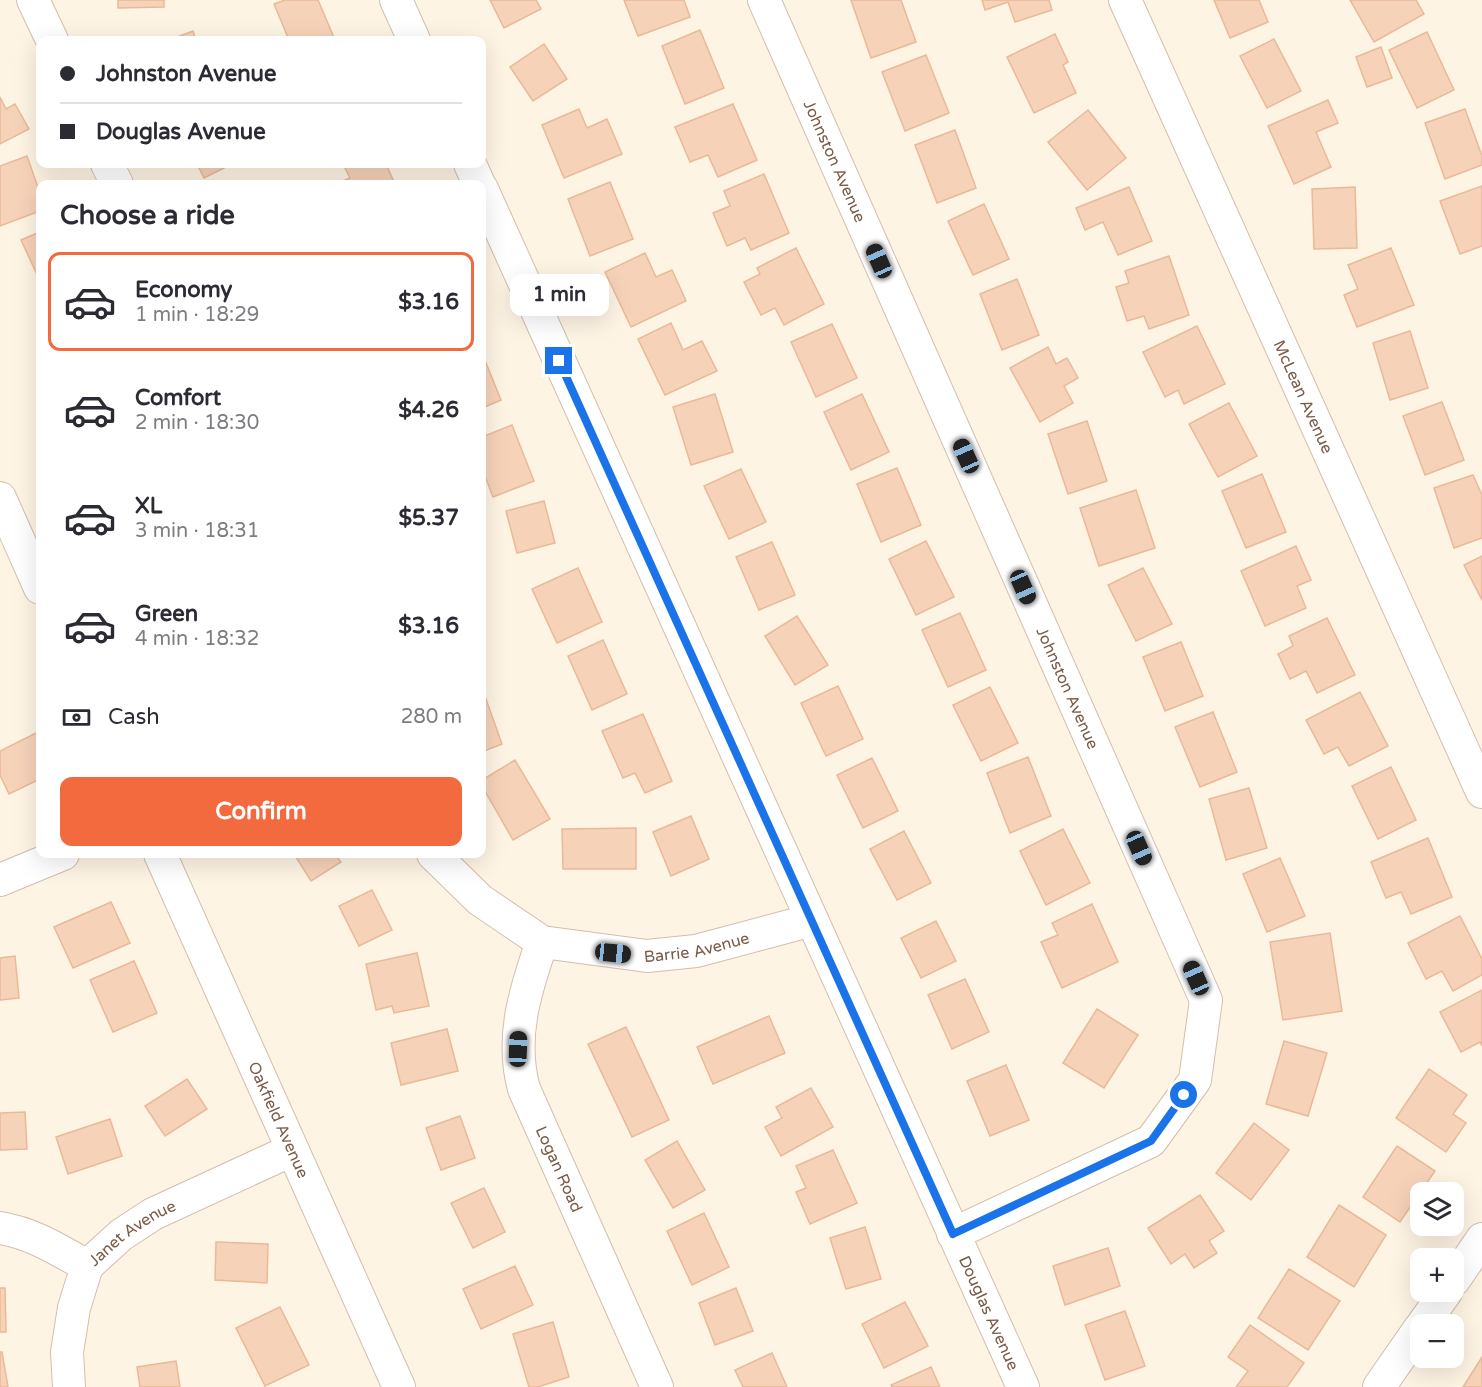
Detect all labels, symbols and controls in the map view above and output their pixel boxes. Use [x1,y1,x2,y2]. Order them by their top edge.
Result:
text: Johnston Avenue [96,61,276,87]
street label: Johnston Avenue [799,97,870,225]
text: Douglas Avenue [96,119,266,145]
text: Choose a ride [60,199,235,232]
car [863,241,895,281]
callout: 1 min [510,274,608,316]
icon: car [63,275,117,329]
text: Economy [135,277,232,303]
text: 1 min [533,283,586,307]
text: $3.16 [398,289,459,315]
text: 1 min · 18:29 [135,303,259,327]
street label: McLean Avenue [1269,337,1337,457]
route end [545,347,572,374]
icon: car [63,383,117,437]
text: Comfort [135,385,221,411]
text: $4.26 [398,397,459,423]
text: 2 min · 18:30 [135,411,259,435]
car [950,436,982,476]
icon: car [63,491,117,545]
text: XL [135,493,162,519]
text: $5.37 [398,505,459,531]
text: 3 min · 18:31 [135,519,259,543]
car [1007,567,1039,607]
icon: car [63,599,117,653]
text: Green [135,601,198,627]
text: $3.16 [398,613,459,639]
street label: Johnston Avenue [1031,624,1103,752]
text: 4 min · 18:32 [135,627,259,651]
icon: cash [60,701,93,734]
text: Cash [108,704,160,730]
text: 280 m [401,705,462,729]
button: Confirm [60,777,462,846]
car [1123,828,1155,868]
street label: Barrie Avenue [643,928,752,967]
car [594,942,632,964]
car [1180,958,1212,998]
car [508,1031,528,1067]
street label: Oakfield Avenue [243,1059,313,1181]
route start [1170,1081,1197,1108]
street label: Logan Road [531,1123,587,1215]
map controls [1410,1182,1464,1368]
button: layers [1410,1182,1464,1236]
street label: Janet Avenue [85,1196,179,1271]
button: + [1410,1248,1464,1302]
street label: Douglas Avenue [954,1253,1023,1374]
button: − [1410,1314,1464,1368]

